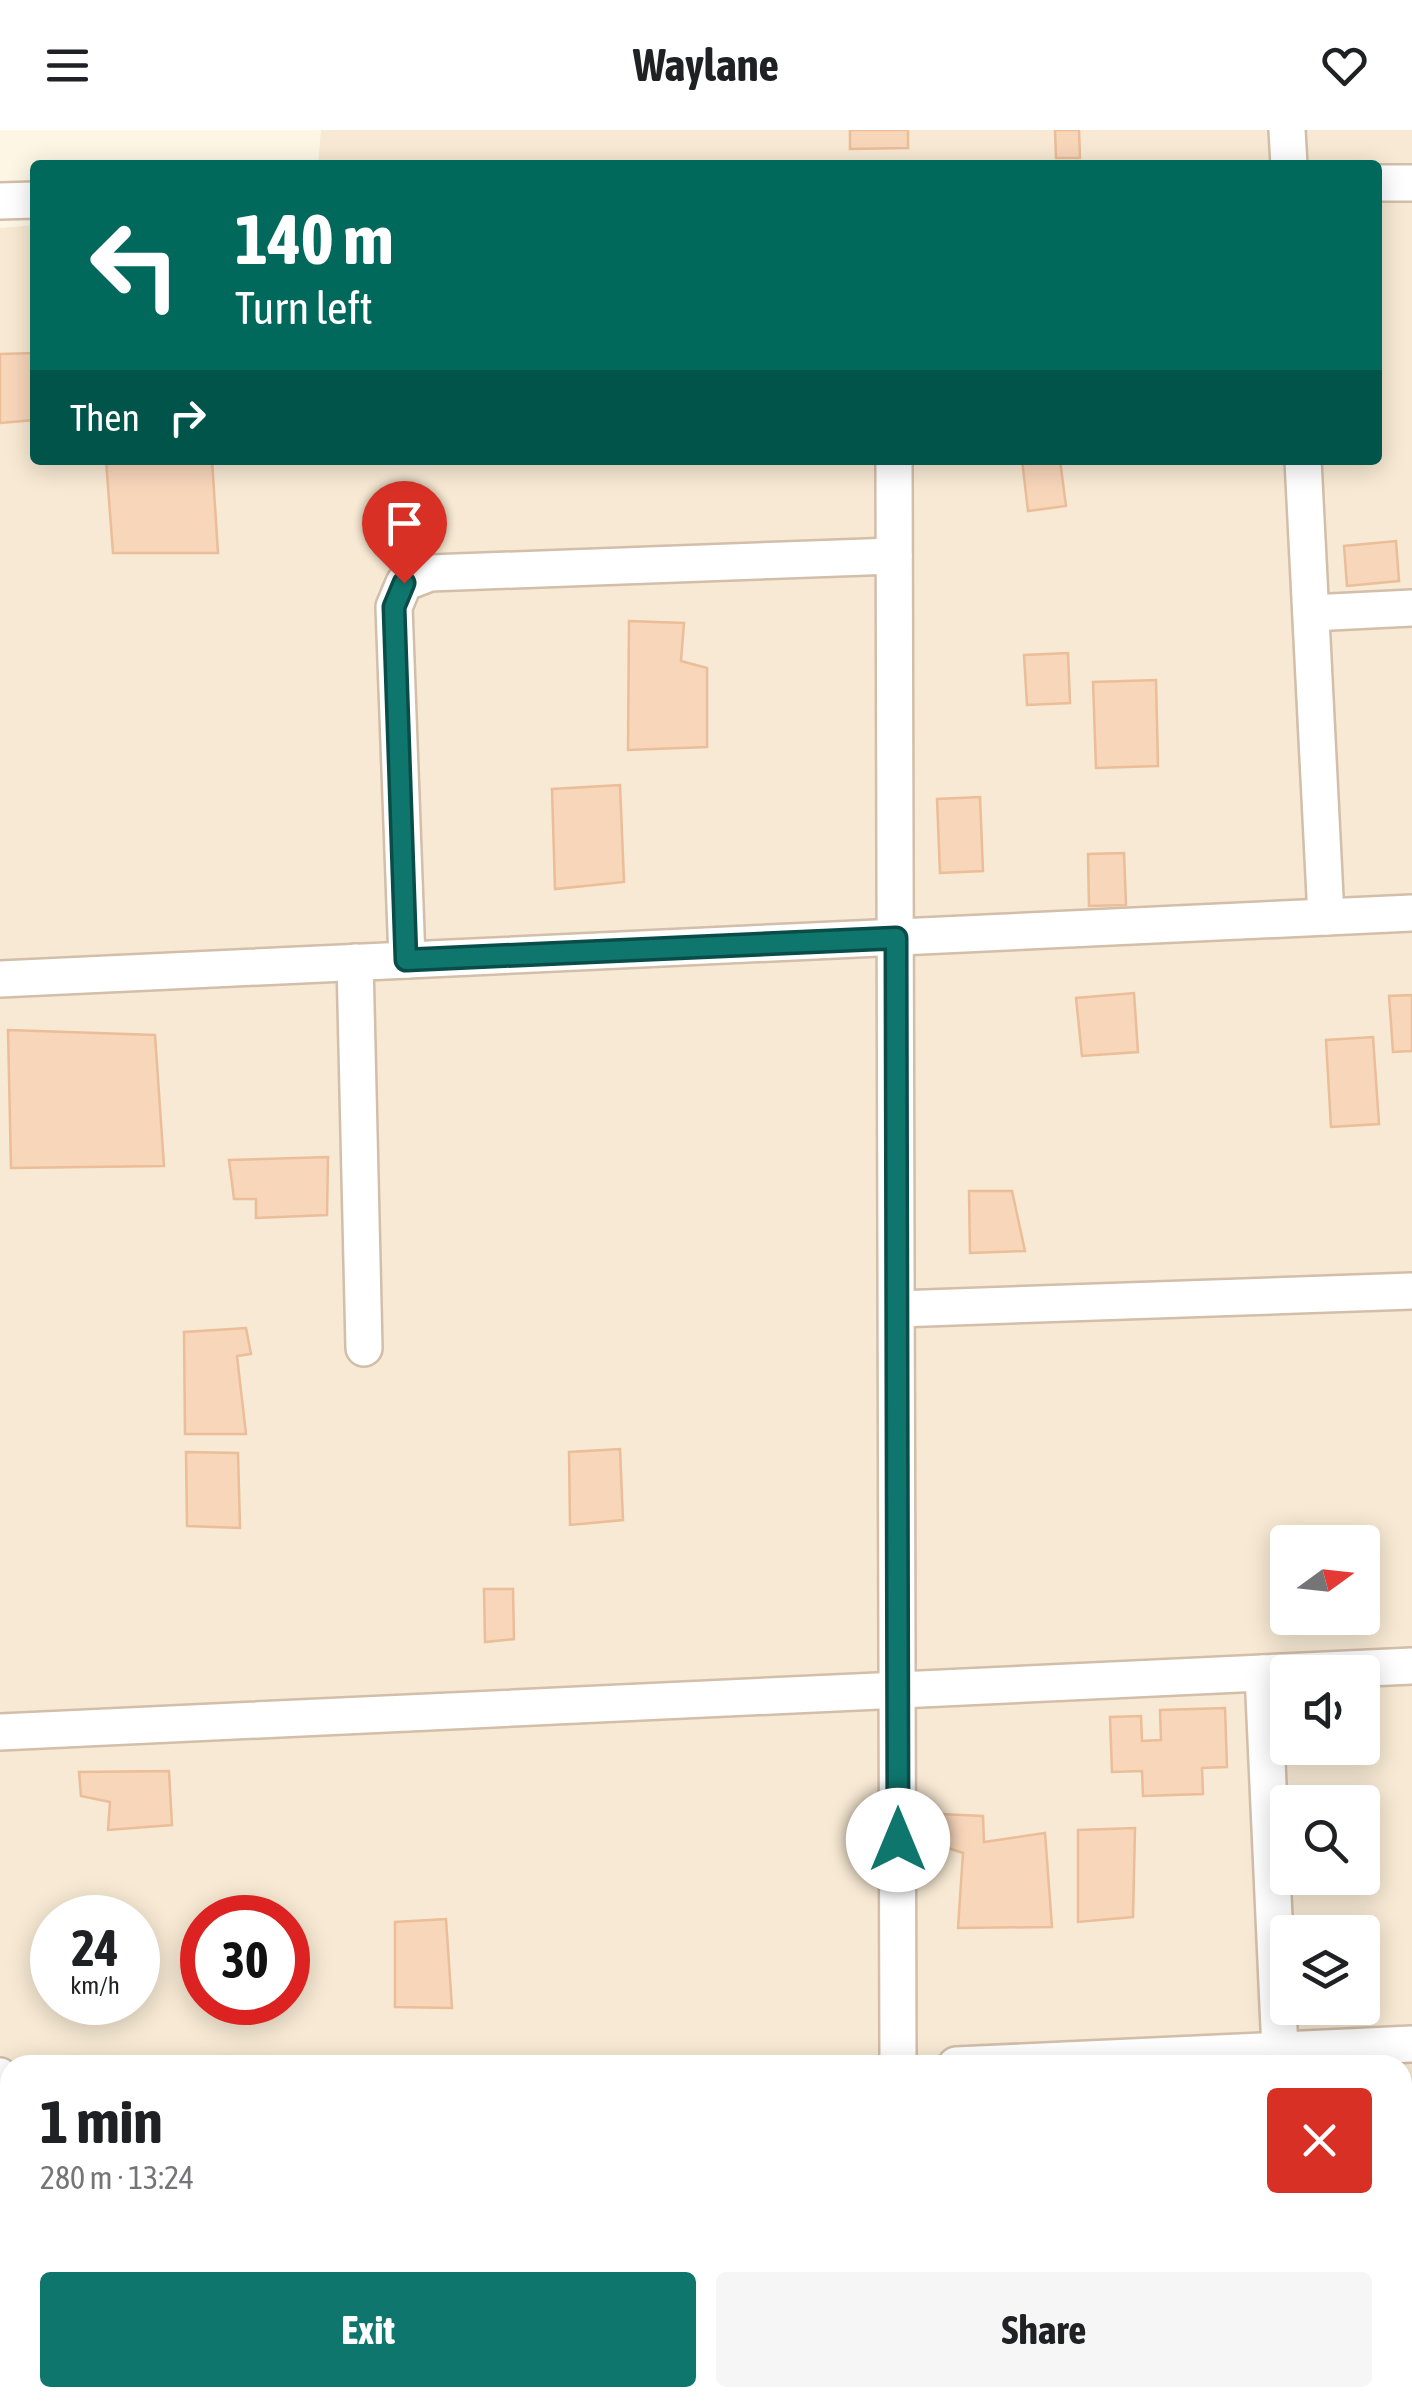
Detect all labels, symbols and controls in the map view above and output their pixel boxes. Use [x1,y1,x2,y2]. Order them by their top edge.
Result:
icon: menu [40,38,95,93]
icon: heart [1317,38,1372,93]
text: Waylane [633,39,779,91]
text: 140 m [235,199,394,279]
icon: left [70,200,200,330]
text: Turn left [235,282,373,334]
icon: right [160,390,215,445]
text: Then [70,396,140,439]
pin [362,481,447,584]
icon: arrive [377,496,432,551]
north arrow [1270,1525,1380,1635]
map controls [1270,1525,1380,2025]
button: sound [1270,1655,1380,1765]
button: search [1270,1785,1380,1895]
position arrow [846,1788,950,1892]
speed limit sign: 30 [180,1895,310,2025]
button: layers [1270,1915,1380,2025]
text: 24 [71,1919,118,1977]
text: km/h [70,1971,120,1999]
text: 1 min [40,2087,163,2156]
button: close [1267,2088,1372,2193]
text: 280 m · 13:24 [40,2159,194,2196]
button: Exit [40,2272,696,2387]
button: Share [716,2272,1372,2387]

